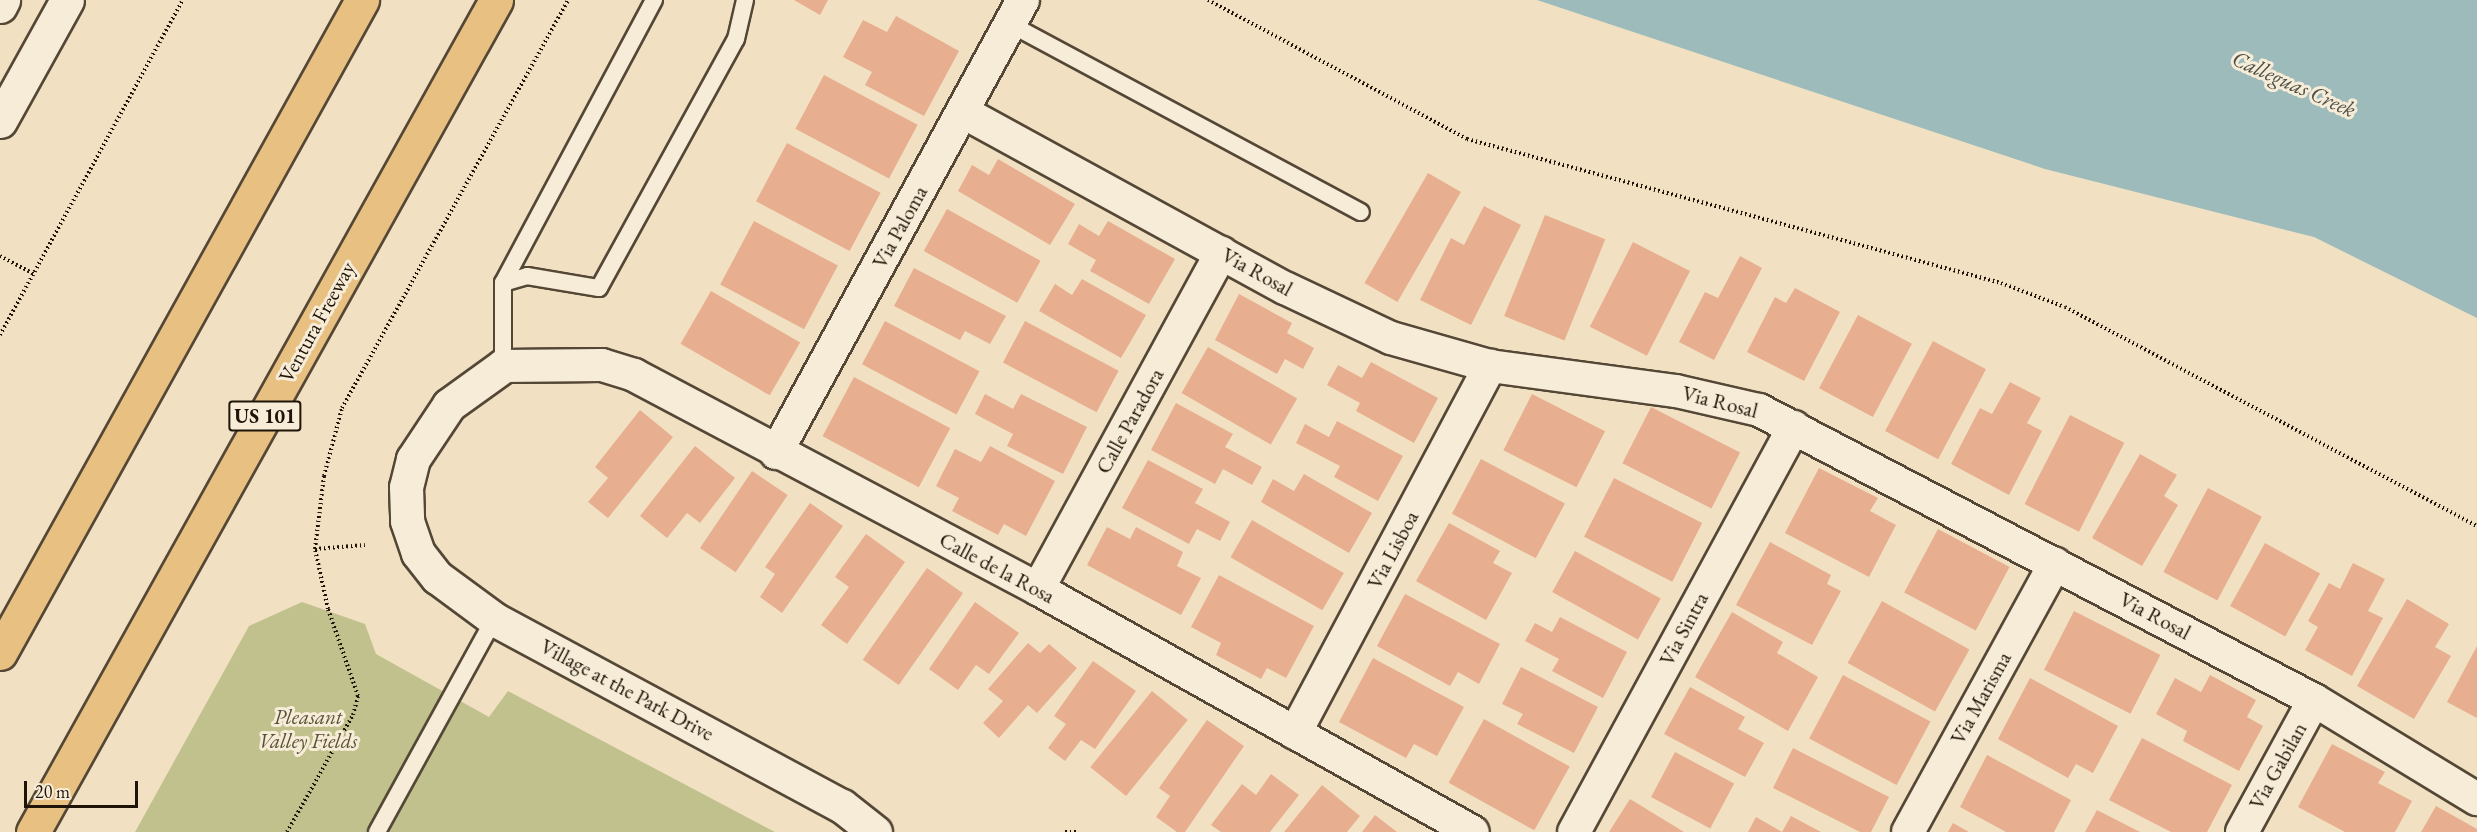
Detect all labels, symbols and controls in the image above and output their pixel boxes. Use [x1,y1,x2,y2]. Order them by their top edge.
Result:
water label: Calleguas Creek [2228,45,2360,123]
street label: Via Paloma [867,181,933,273]
street label: Via Rosal [1217,242,1297,302]
street label: Ventura Freeway [274,257,360,387]
street label: Calle Paradora [1091,364,1169,478]
street label: Via Rosal [1680,380,1760,424]
road number: US 101 [228,399,302,433]
street label: Via Lisboa [1362,507,1424,593]
street label: Calle de la Rosa [935,527,1059,609]
street label: Via Rosal [2115,587,2195,645]
street label: Via Sintra [1654,588,1714,670]
street label: Village at the Park Drive [536,634,718,746]
street label: Via Marisma [1945,647,2017,749]
park label: Pleasant Valley Fields [259,704,357,754]
street label: Via Gabilan [2244,718,2312,814]
scale bar [27,769,141,807]
text: 20 m [35,780,70,803]

